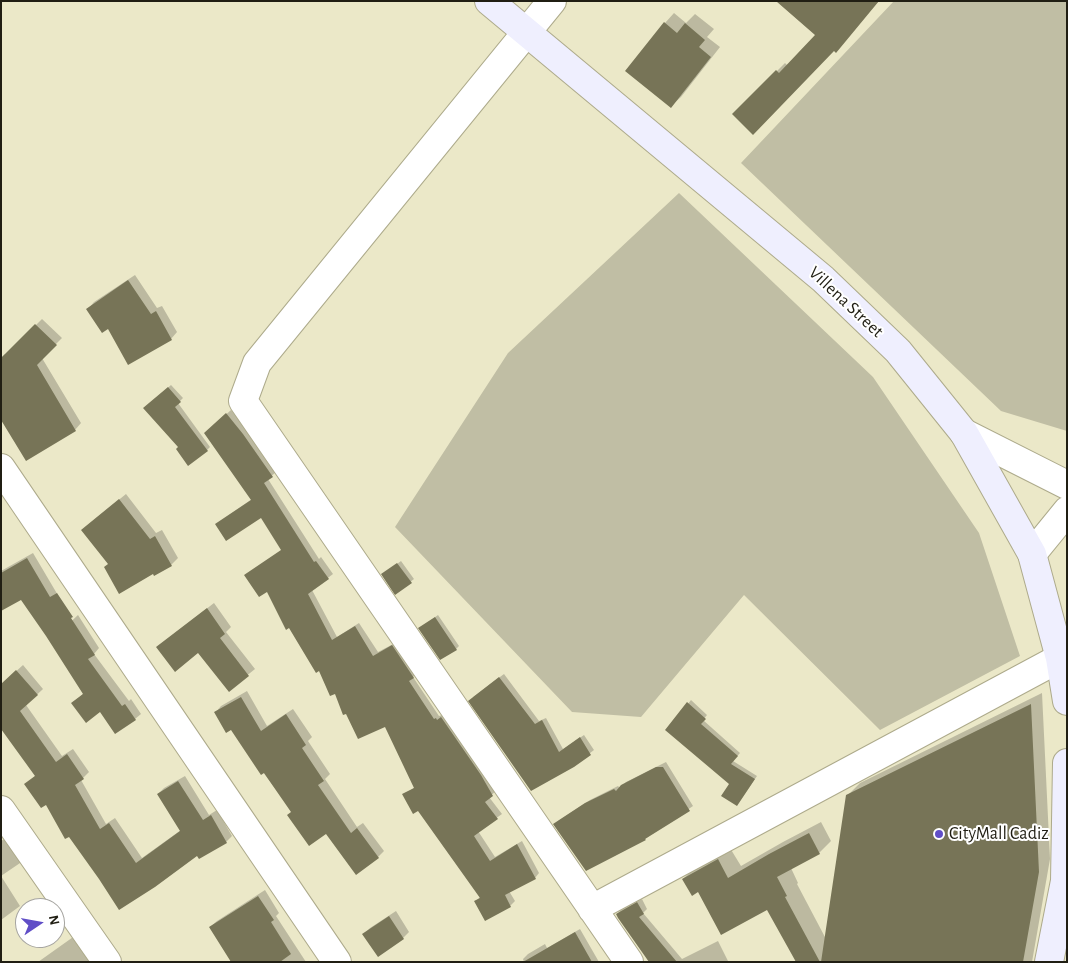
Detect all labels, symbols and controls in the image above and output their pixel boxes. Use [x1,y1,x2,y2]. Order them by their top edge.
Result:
street label: Villena Street [804,262,888,342]
place label: CityMall Cadiz [949,823,1049,845]
marker: CityMall Cadiz [933,828,945,840]
north arrow [15,898,65,948]
text: N [46,914,62,926]

